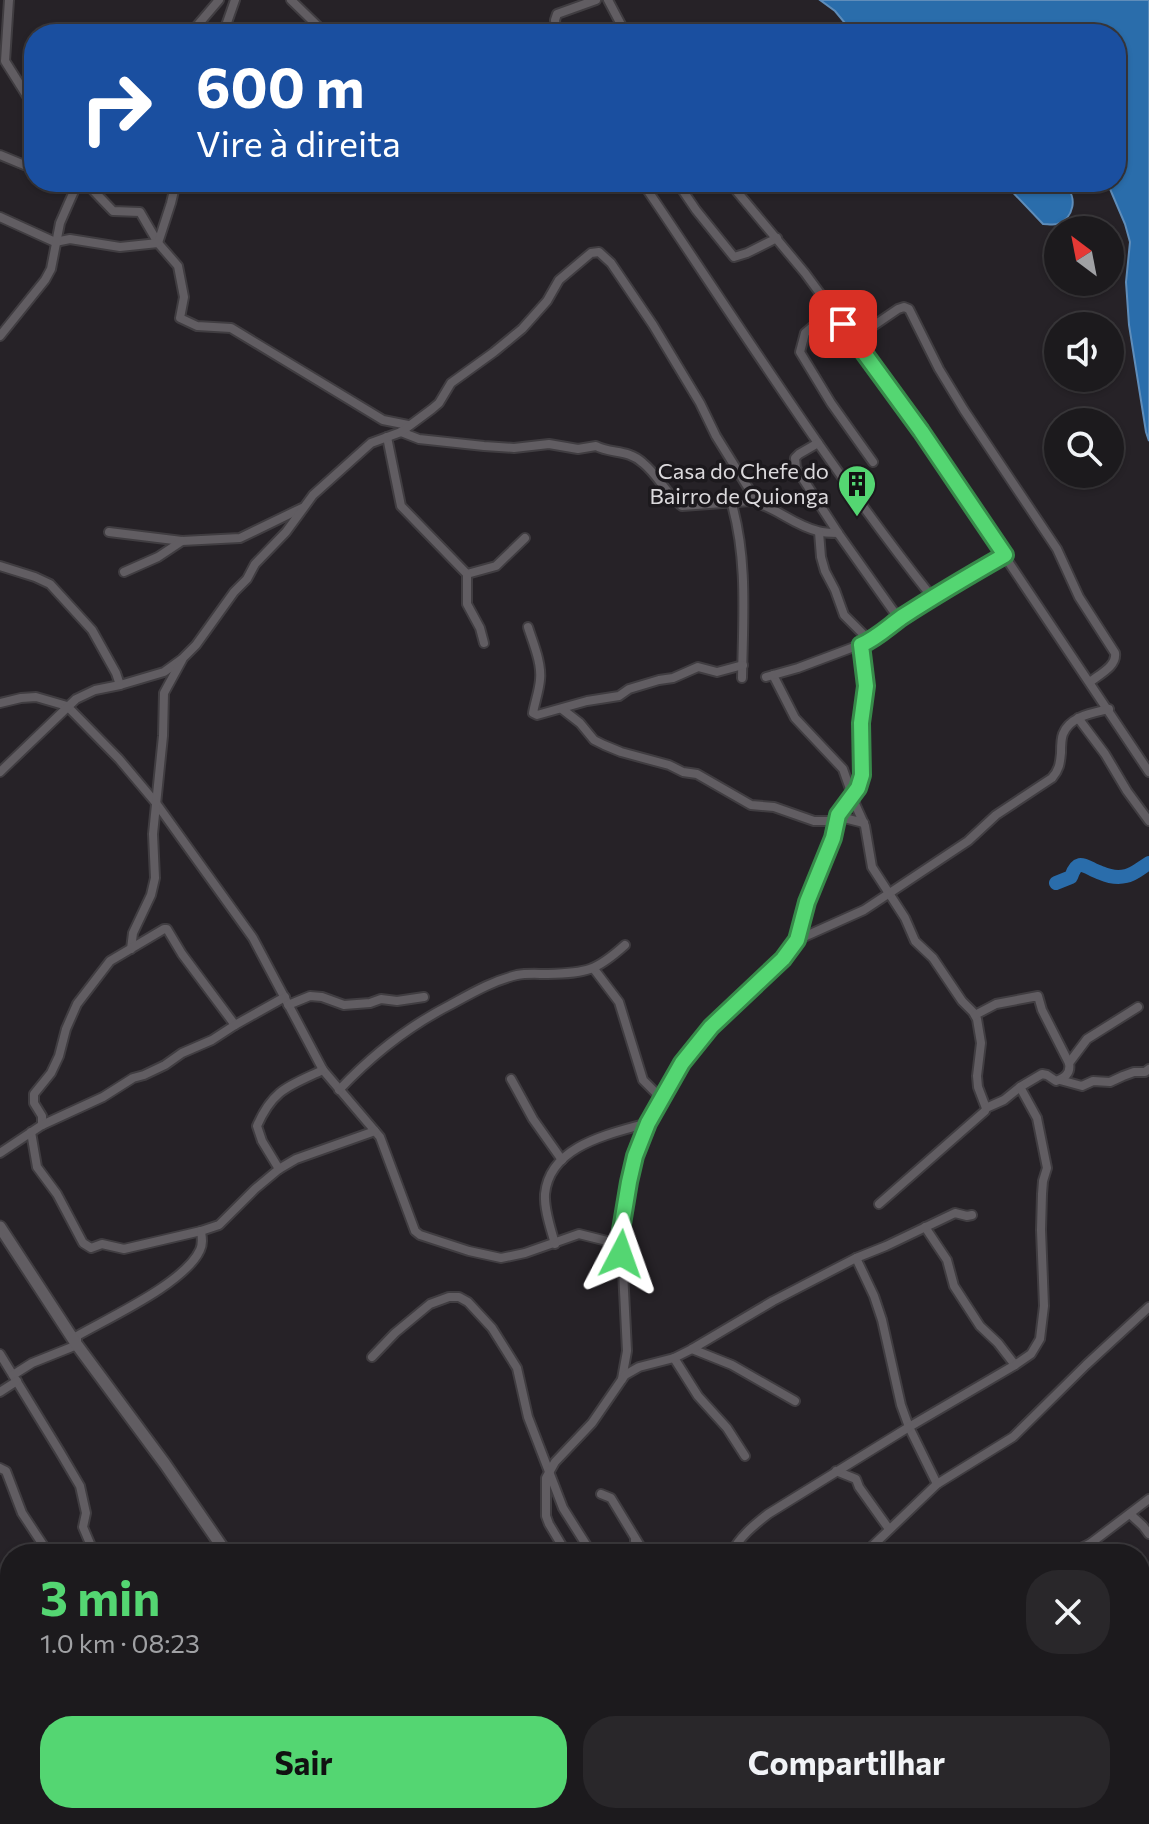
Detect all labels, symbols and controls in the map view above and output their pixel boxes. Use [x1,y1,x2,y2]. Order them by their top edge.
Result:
text: 600 m [196,51,365,120]
icon: right [64,56,168,160]
text: Vire à direita [196,120,401,164]
north arrow [1044,216,1124,296]
map controls [1044,216,1124,488]
pin [809,290,877,358]
icon: arrive [821,302,865,346]
button: sound [1044,312,1124,392]
button: search [1044,408,1124,488]
place label: Casa do Chefe do Bairro de Quionga [650,457,829,509]
building icon: Casa do Chefe do Bairro de Quionga [836,463,878,518]
position arrow [579,1212,663,1296]
text: 3 min [40,1567,160,1626]
button: close [1026,1570,1110,1654]
text: 1.0 km · 08:23 [40,1627,200,1658]
button: Sair [40,1716,567,1808]
button: Compartilhar [583,1716,1110,1808]

